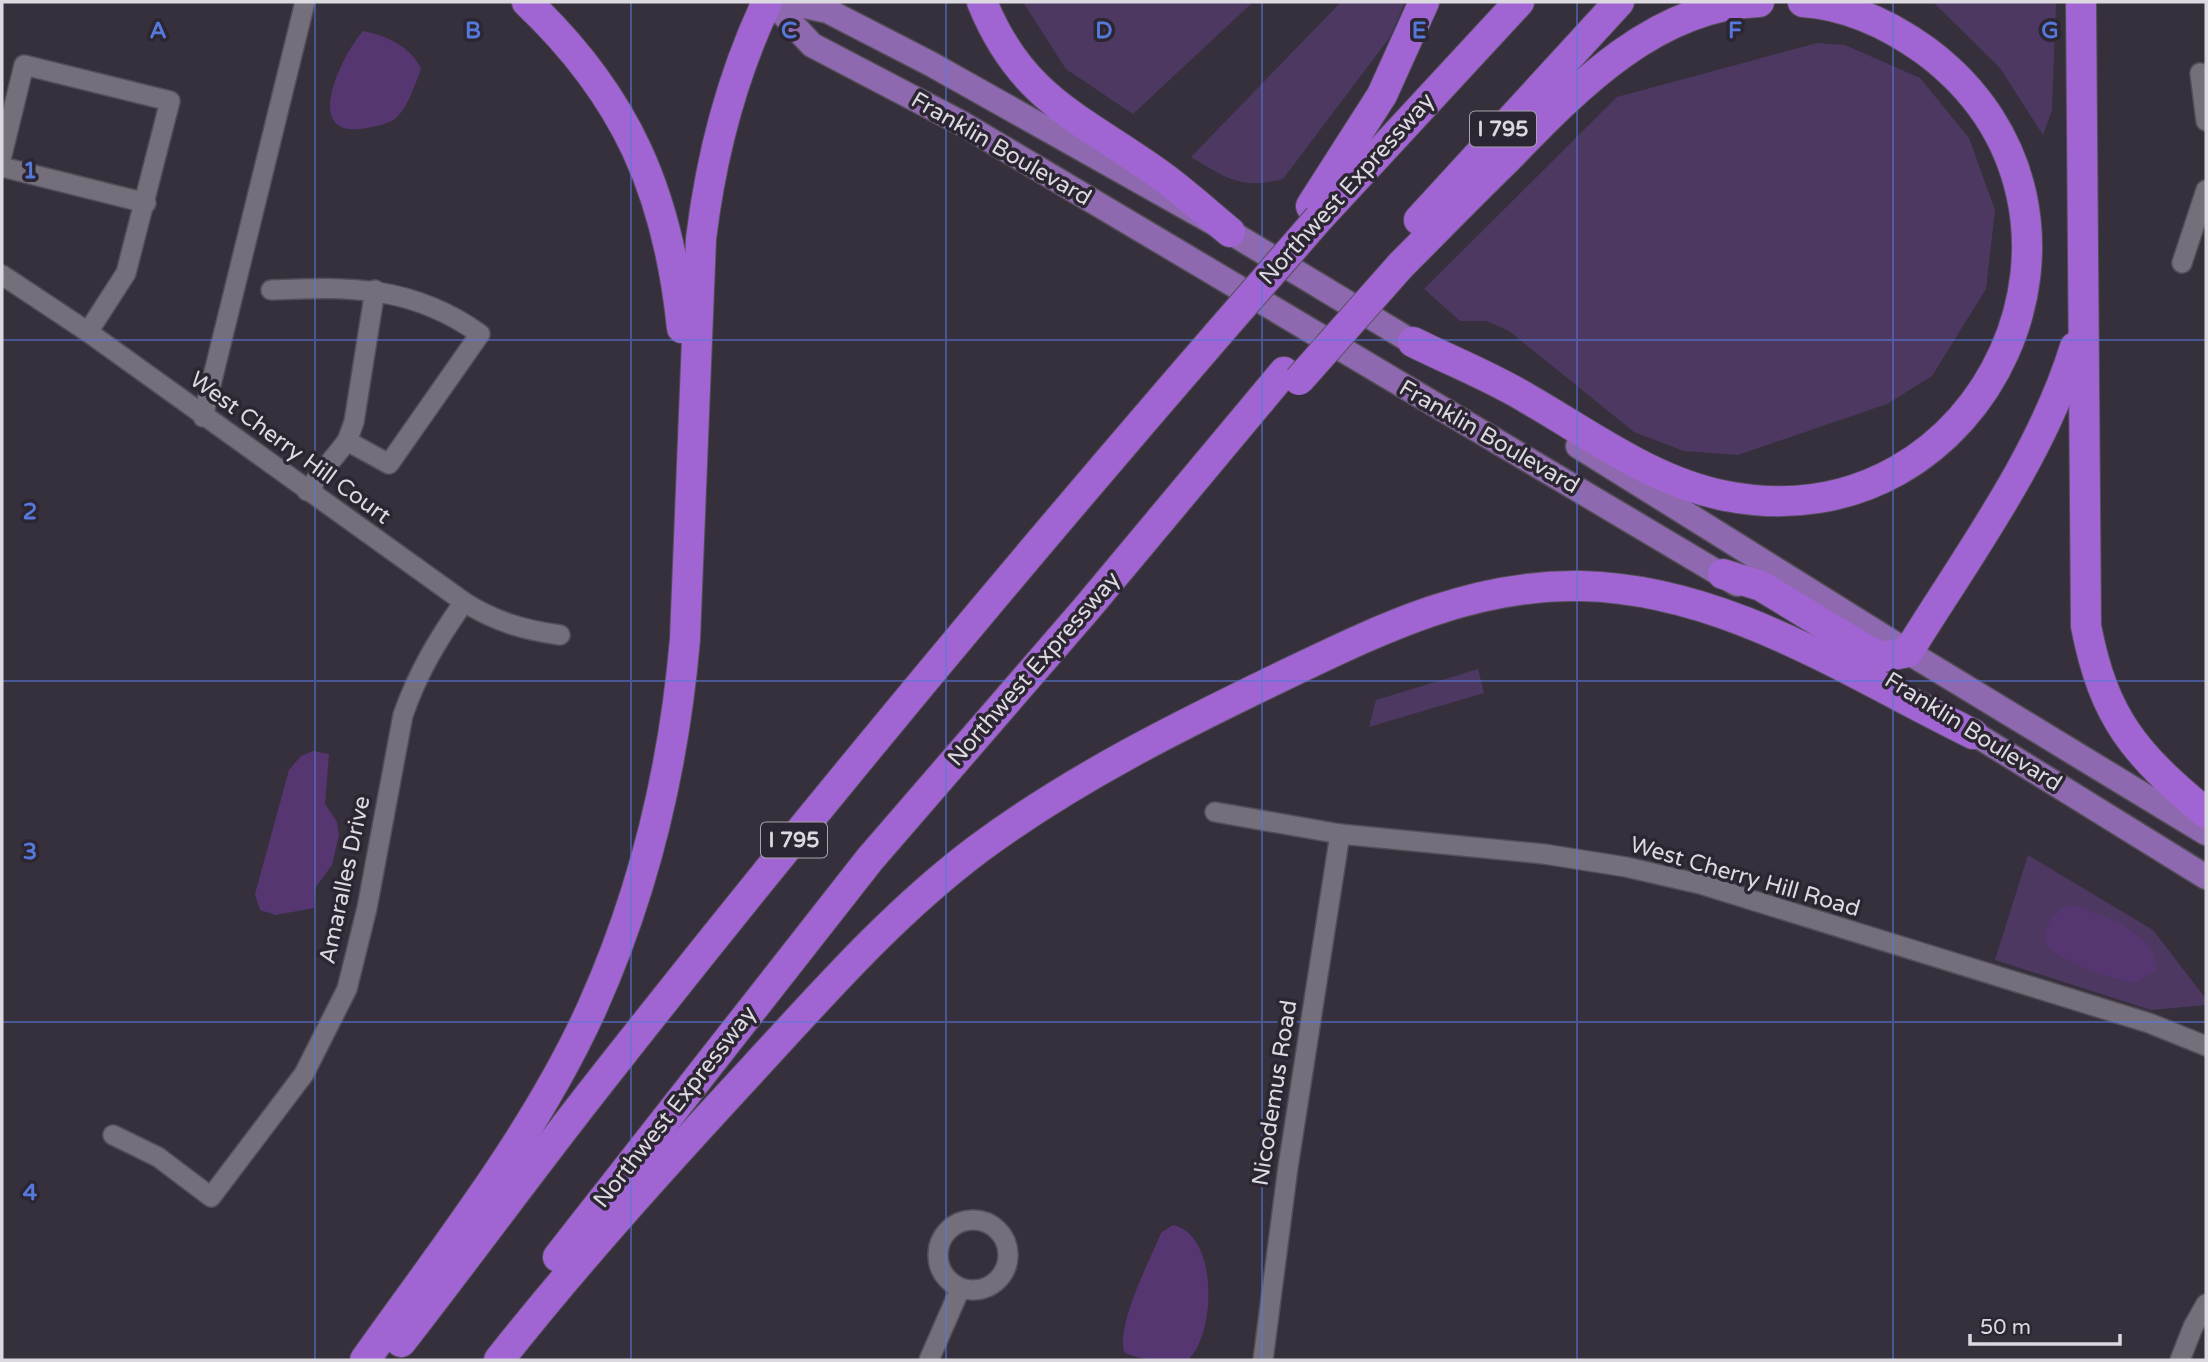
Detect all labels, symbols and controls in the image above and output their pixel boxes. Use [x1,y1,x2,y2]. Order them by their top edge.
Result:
text: A [149,17,167,45]
text: B [465,17,481,45]
text: C [781,17,797,45]
text: D [1095,17,1113,45]
text: E [1412,17,1426,45]
text: F [1728,17,1742,45]
text: G [2041,17,2059,45]
street label: Franklin Boulevard [906,86,1096,212]
street label: Northwest Expressway [1253,87,1441,291]
road number: I 795 [1470,111,1536,146]
text: 1 [23,157,37,185]
street label: West Cherry Hill Court [184,366,396,530]
street label: Franklin Boulevard [1394,374,1584,500]
text: 2 [23,498,37,526]
street label: Northwest Expressway [942,566,1126,772]
street label: Franklin Boulevard [1879,666,2067,798]
street label: Amaralles Drive [314,793,376,967]
road number: I 795 [761,822,827,858]
street label: West Cherry Hill Road [1627,831,1863,923]
text: 3 [23,838,37,866]
street label: Nicodemus Road [1247,998,1303,1188]
street label: Northwest Expressway [587,1000,763,1214]
text: 4 [23,1179,38,1207]
scale bar [1970,1302,2120,1346]
text: 50 m [1980,1315,2031,1340]

